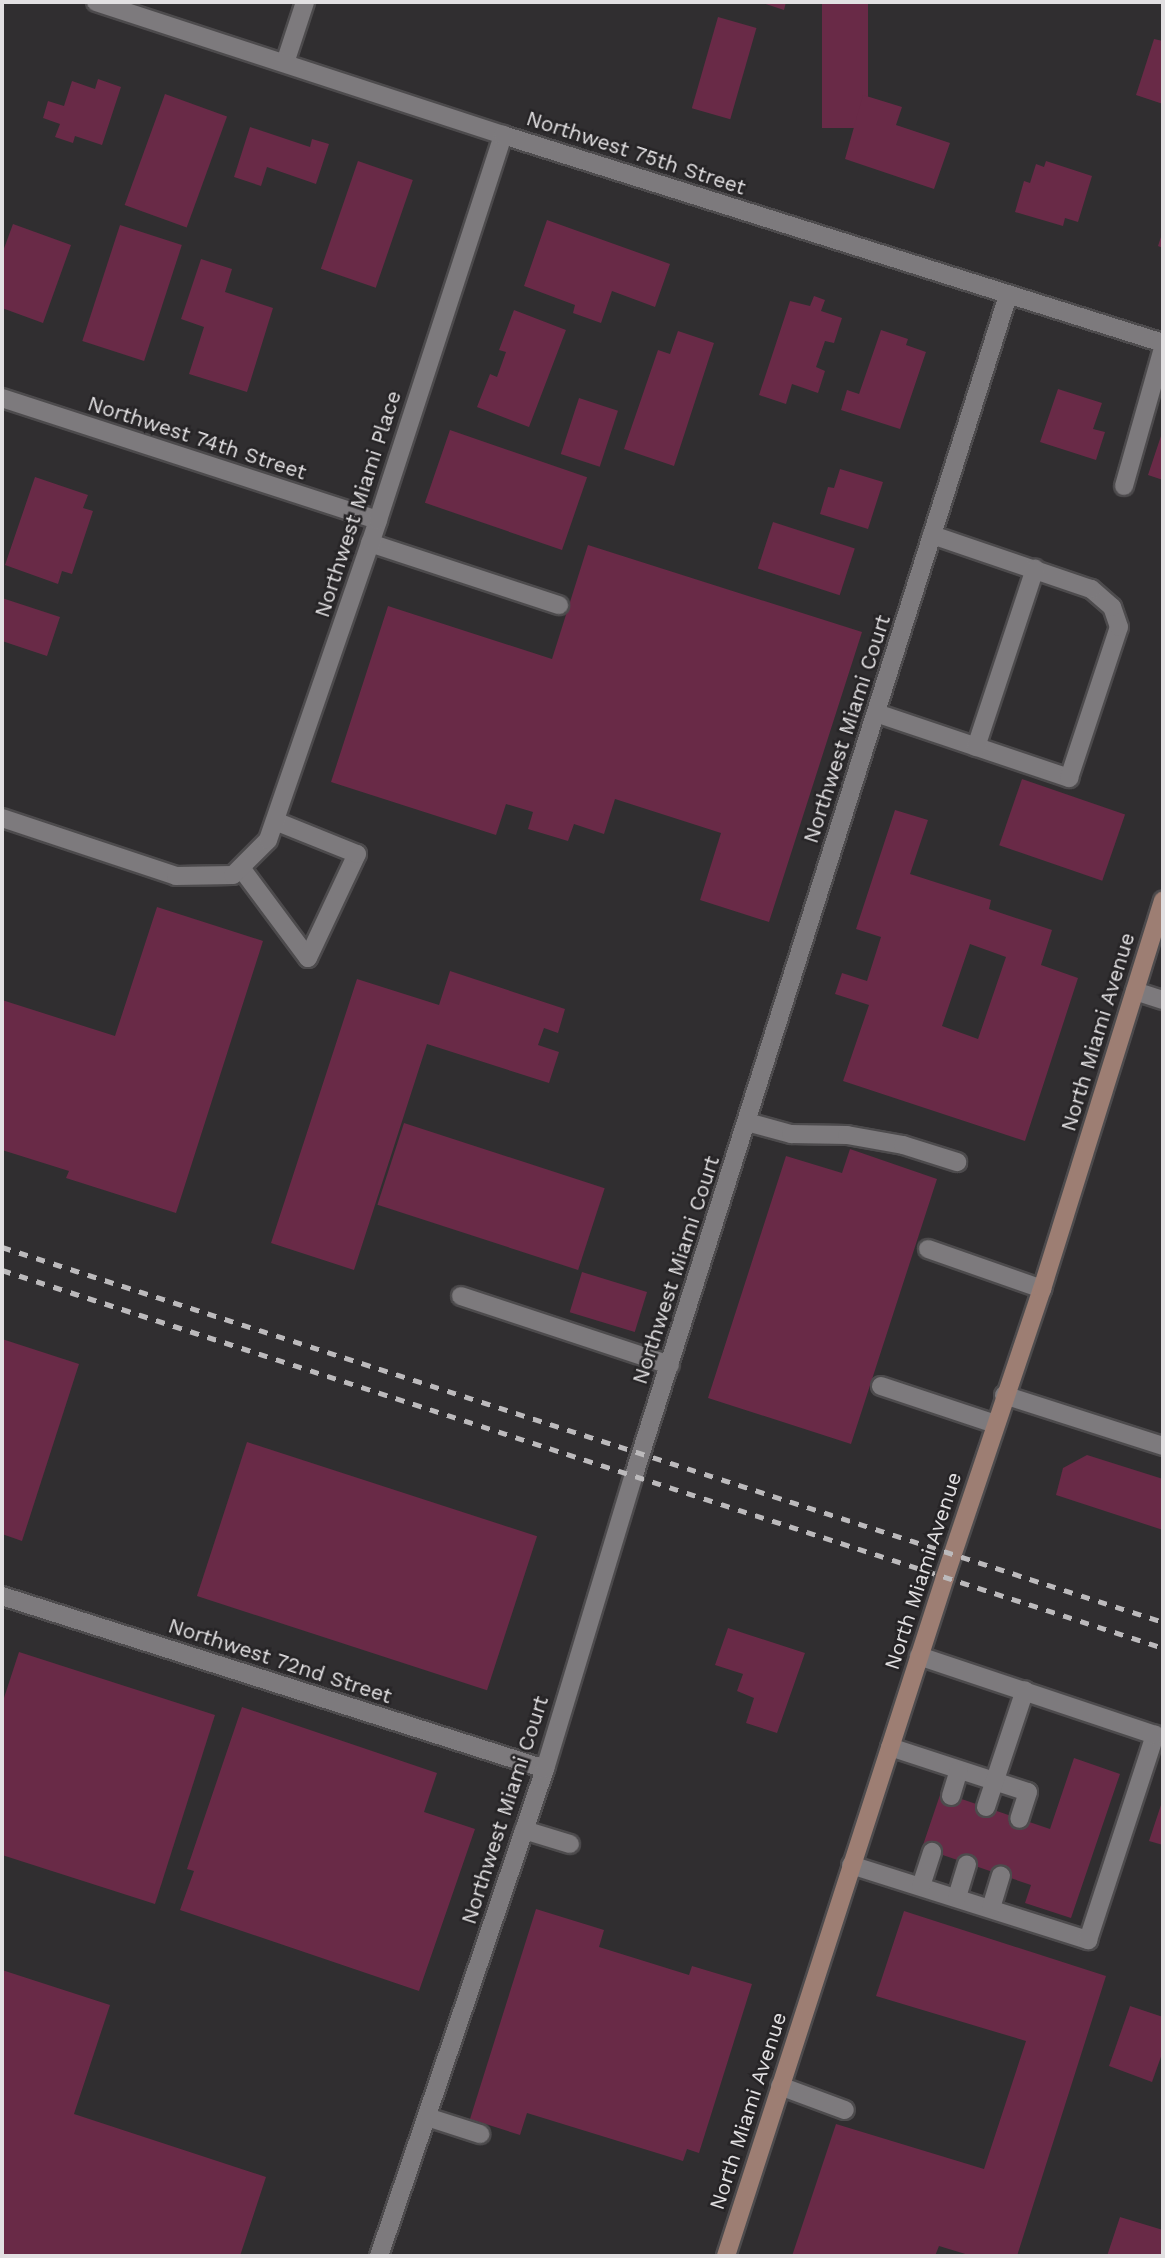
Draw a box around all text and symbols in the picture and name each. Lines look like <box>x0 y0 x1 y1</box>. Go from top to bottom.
street label: Northwest 75th Street <box>523 105 749 201</box>
street label: Northwest Miami Place <box>309 387 407 621</box>
street label: Northwest 74th Street <box>84 391 310 485</box>
street label: Northwest Miami Court <box>798 612 896 846</box>
street label: North Miami Avenue <box>1056 929 1140 1135</box>
street label: Northwest Miami Court <box>627 1153 725 1387</box>
street label: North Miami Avenue <box>879 1469 967 1673</box>
street label: Northwest 72nd Street <box>165 1613 395 1709</box>
street label: Northwest Miami Court <box>456 1693 554 1927</box>
street label: North Miami Avenue <box>704 2009 792 2213</box>

